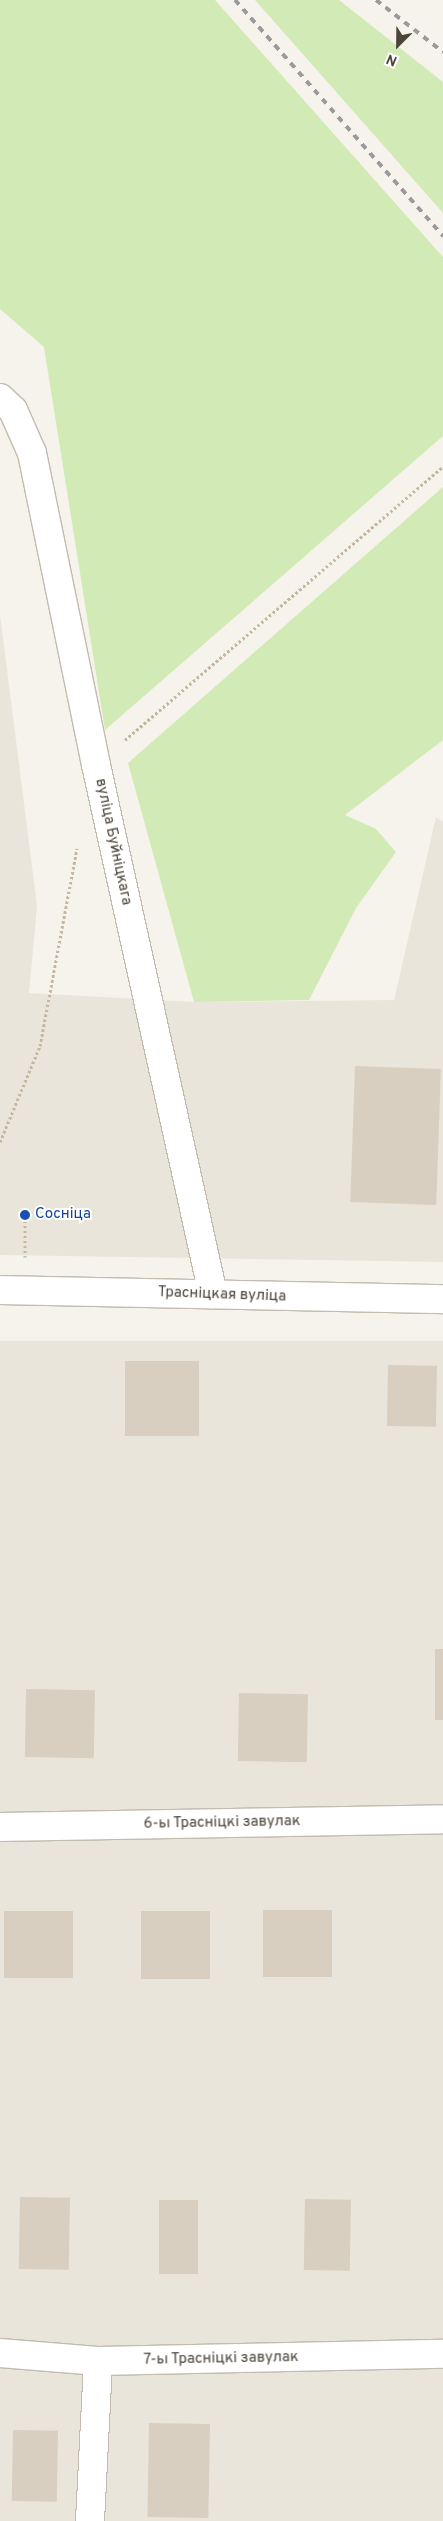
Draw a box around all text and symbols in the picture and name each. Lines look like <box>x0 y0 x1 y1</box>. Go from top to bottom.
north arrow <box>373 20 423 70</box>
text: N <box>384 49 400 69</box>
street label: вуліца Буйніцкага <box>91 777 135 907</box>
place label: Сосніца <box>35 1206 91 1224</box>
marker: Сосніца <box>19 1209 31 1221</box>
street label: Трасніцкая вуліца <box>157 1284 287 1306</box>
street label: 6-ы Трасніцкі завулак <box>143 1813 301 1833</box>
street label: 7-ы Трасніцкі завулак <box>143 2349 299 2369</box>

